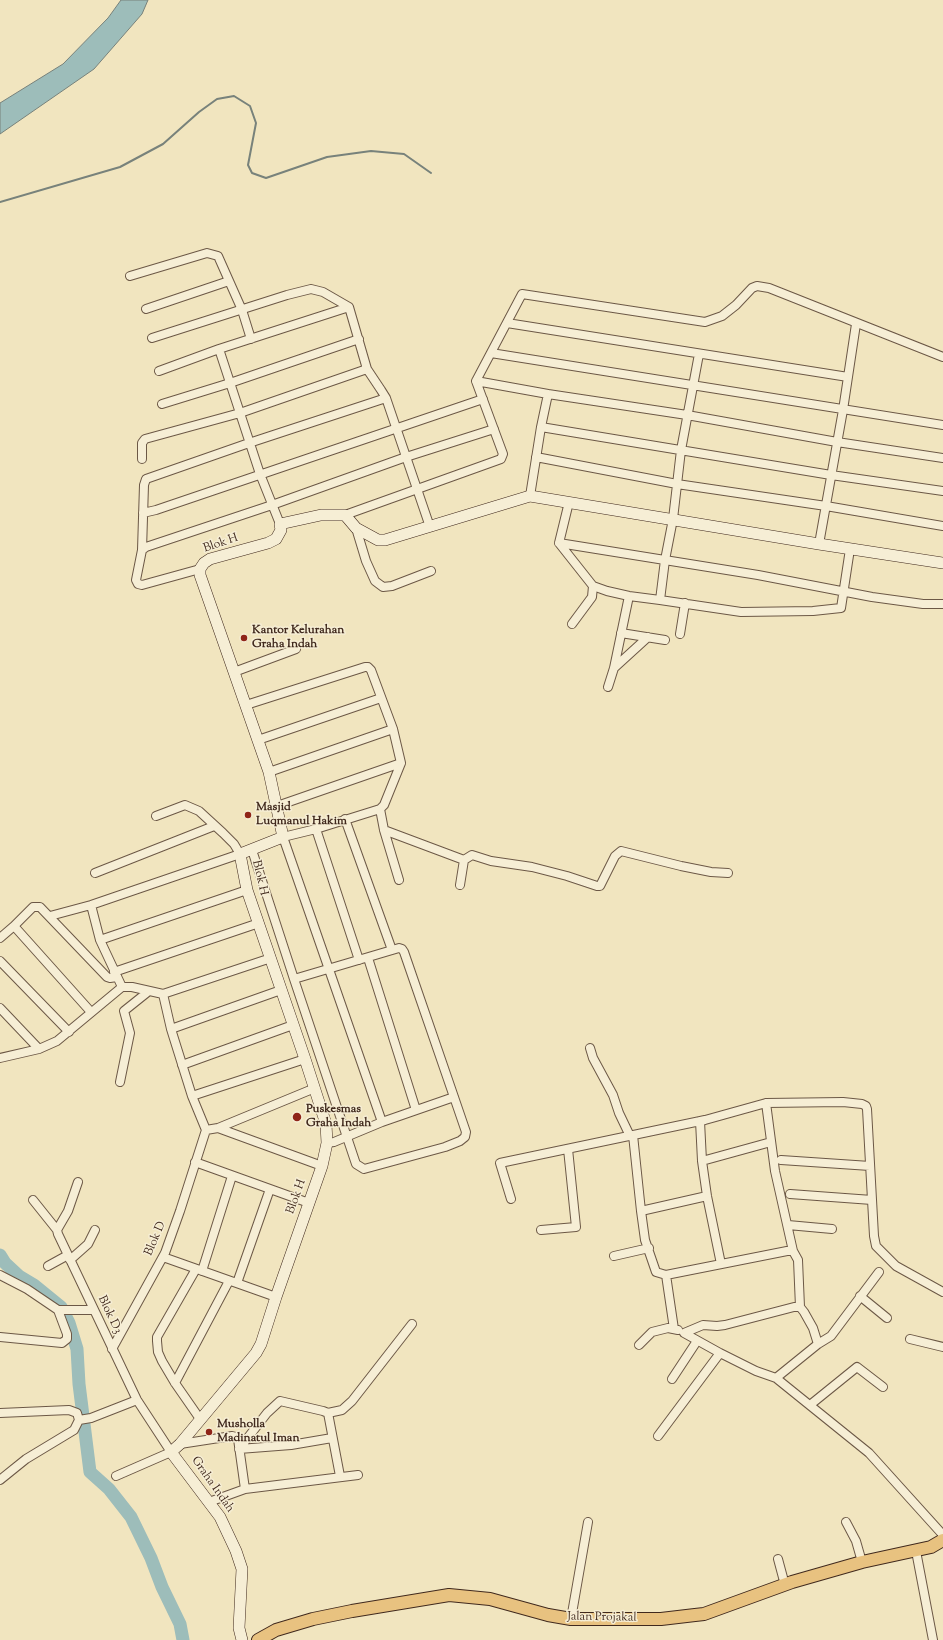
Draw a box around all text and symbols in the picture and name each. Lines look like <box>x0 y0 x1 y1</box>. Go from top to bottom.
street label: Blok H <box>202 531 240 557</box>
place label: Kantor Kelurahan Graha Indah <box>252 624 344 652</box>
marker: Kantor Kelurahan Graha Indah <box>239 633 249 643</box>
place label: Masjid Luqmanul Hakim <box>256 801 347 829</box>
marker: Masjid Luqmanul Hakim <box>243 810 253 820</box>
street label: Blok H <box>248 859 270 897</box>
place label: Puskesmas Graha Indah <box>306 1103 371 1131</box>
marker: Puskesmas Graha Indah <box>291 1111 303 1123</box>
street label: Blok H <box>284 1178 310 1216</box>
street label: Blok D <box>142 1220 170 1258</box>
street label: Blok D3 <box>94 1294 124 1336</box>
place label: Musholla Madinatul Iman <box>217 1418 299 1446</box>
marker: Musholla Madinatul Iman <box>204 1427 214 1437</box>
street label: Graha Indah <box>187 1454 237 1516</box>
street label: Jalan Projakal <box>567 1610 637 1626</box>

